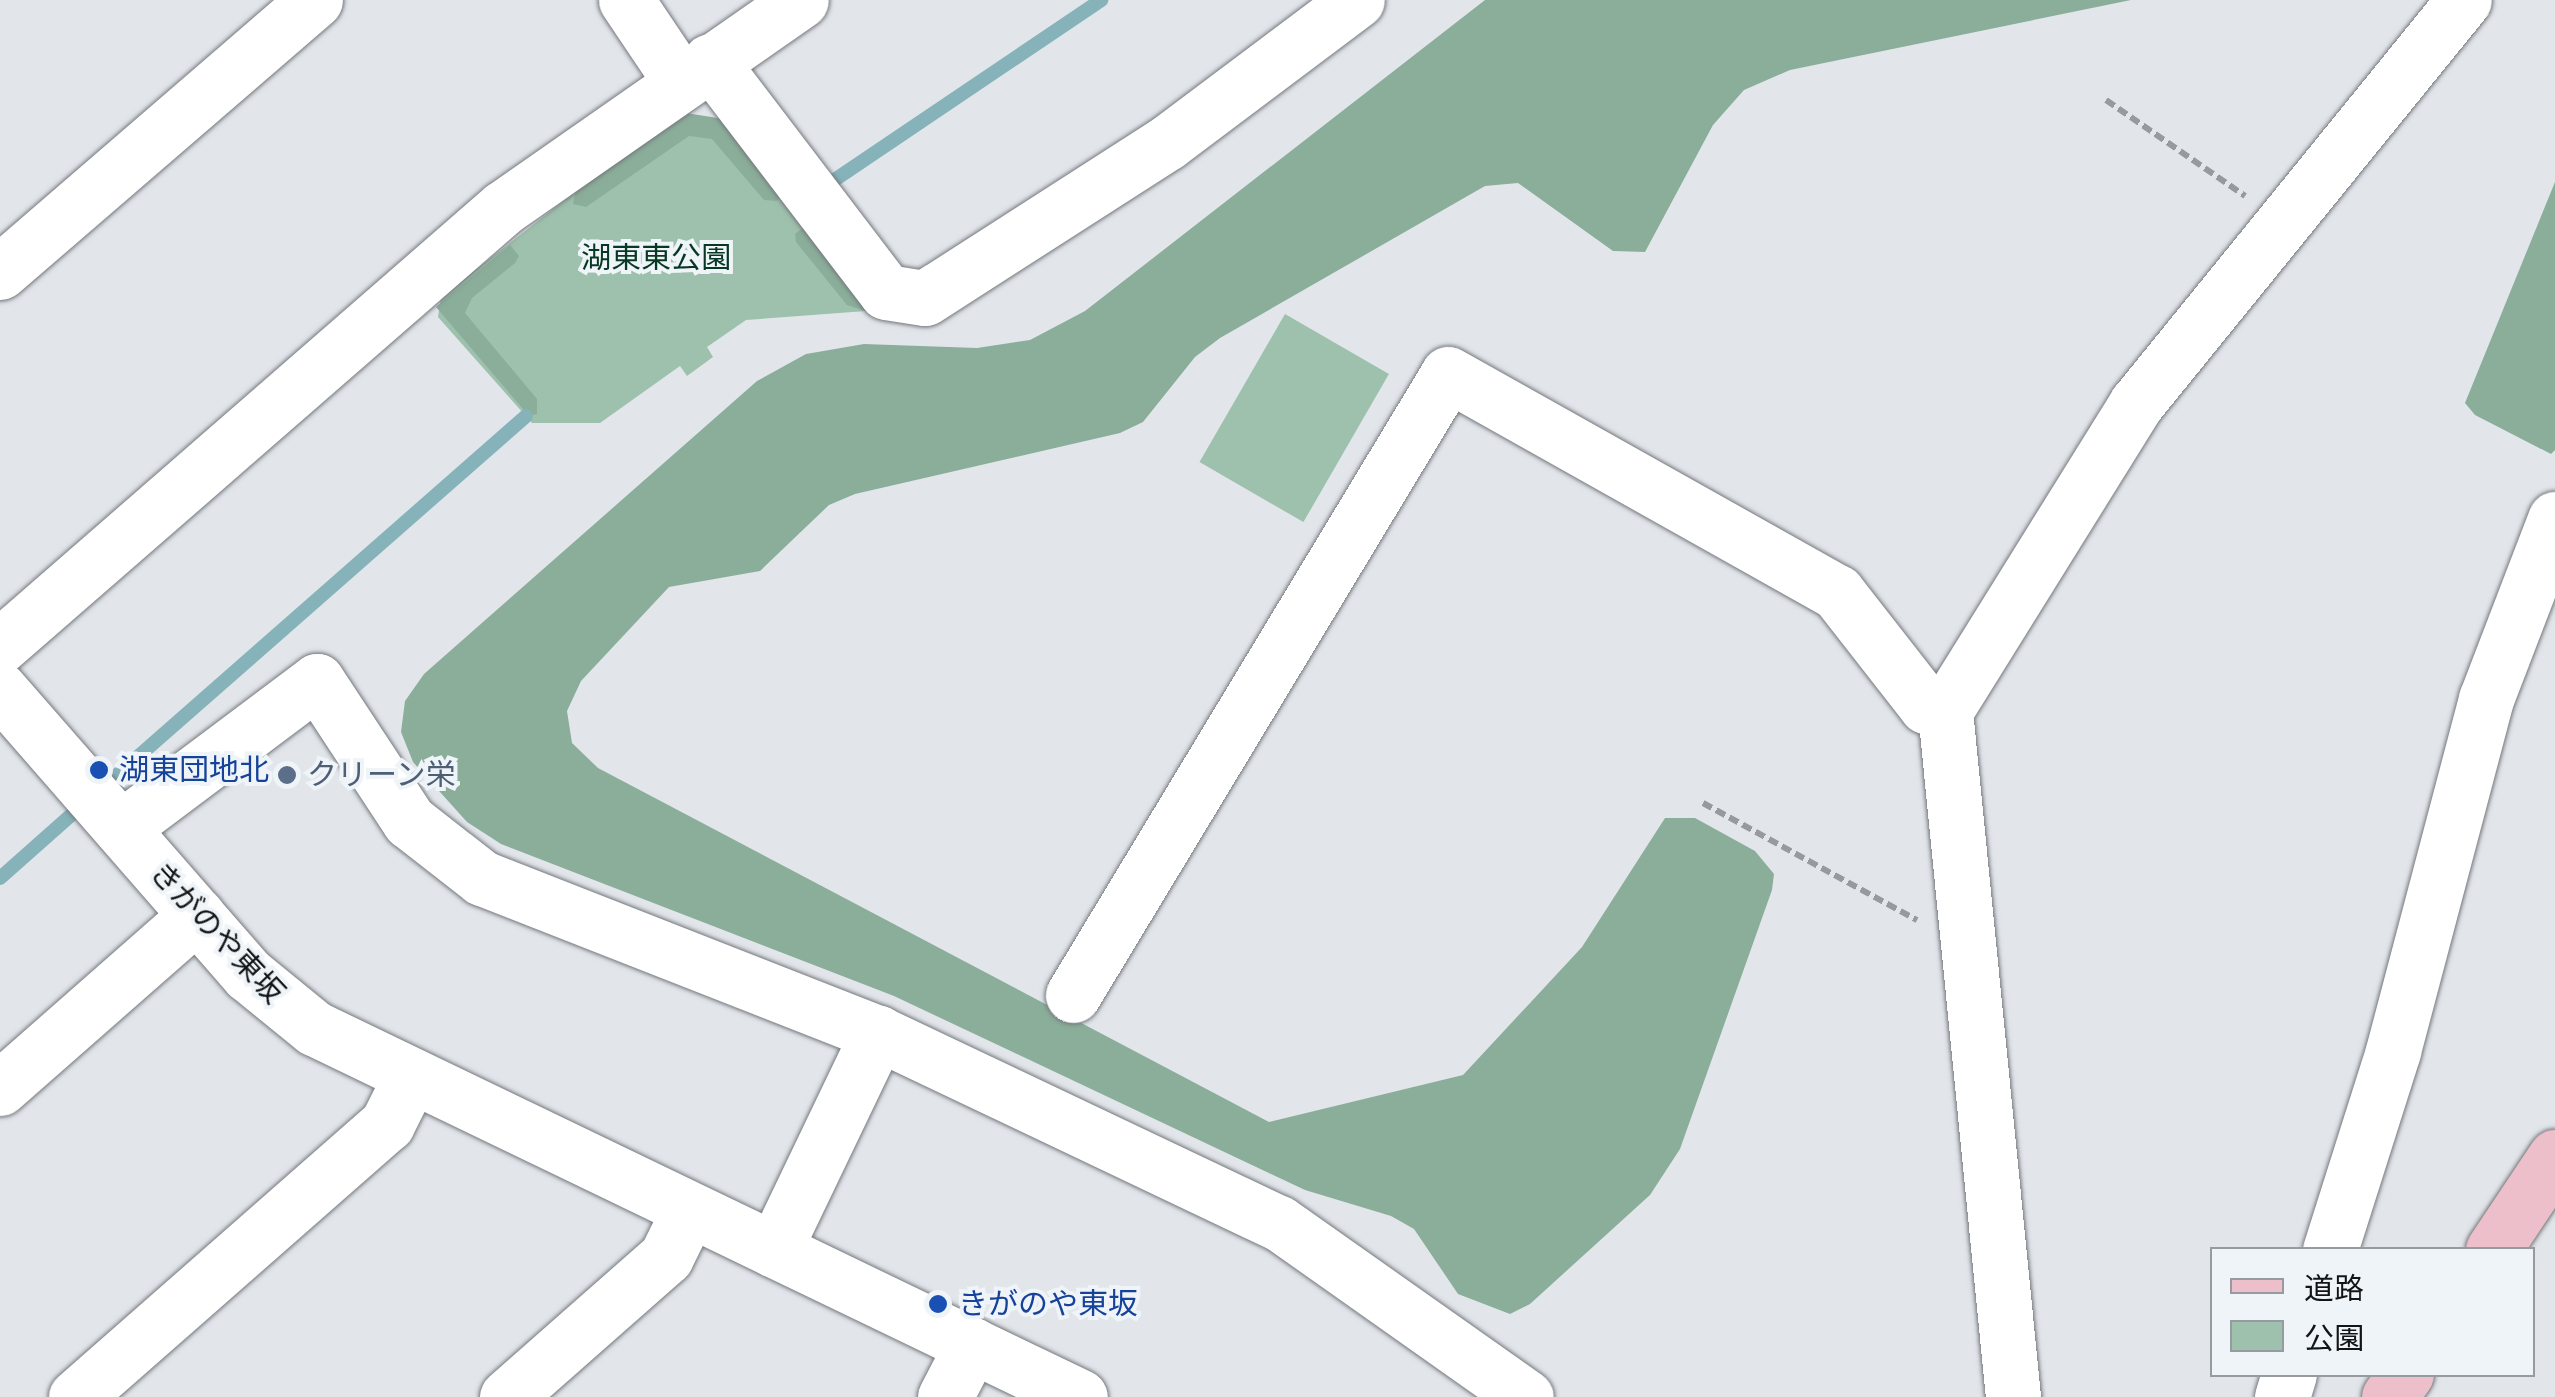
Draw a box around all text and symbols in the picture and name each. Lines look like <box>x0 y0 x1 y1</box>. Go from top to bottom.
park label: 湖東東公園 <box>581 240 731 276</box>
place label: 湖東団地北 <box>119 752 269 788</box>
place label: クリーン栄 <box>307 757 457 793</box>
marker: 湖東団地北 <box>88 759 110 781</box>
marker: クリーン栄 <box>276 764 298 786</box>
street label: きがのや東坂 <box>142 855 292 1011</box>
legend <box>2210 1247 2535 1377</box>
text: 道路 <box>2304 1269 2364 1308</box>
place label: きがのや東坂 <box>958 1286 1138 1322</box>
marker: きがのや東坂 <box>927 1293 949 1315</box>
text: 公園 <box>2304 1319 2364 1358</box>

